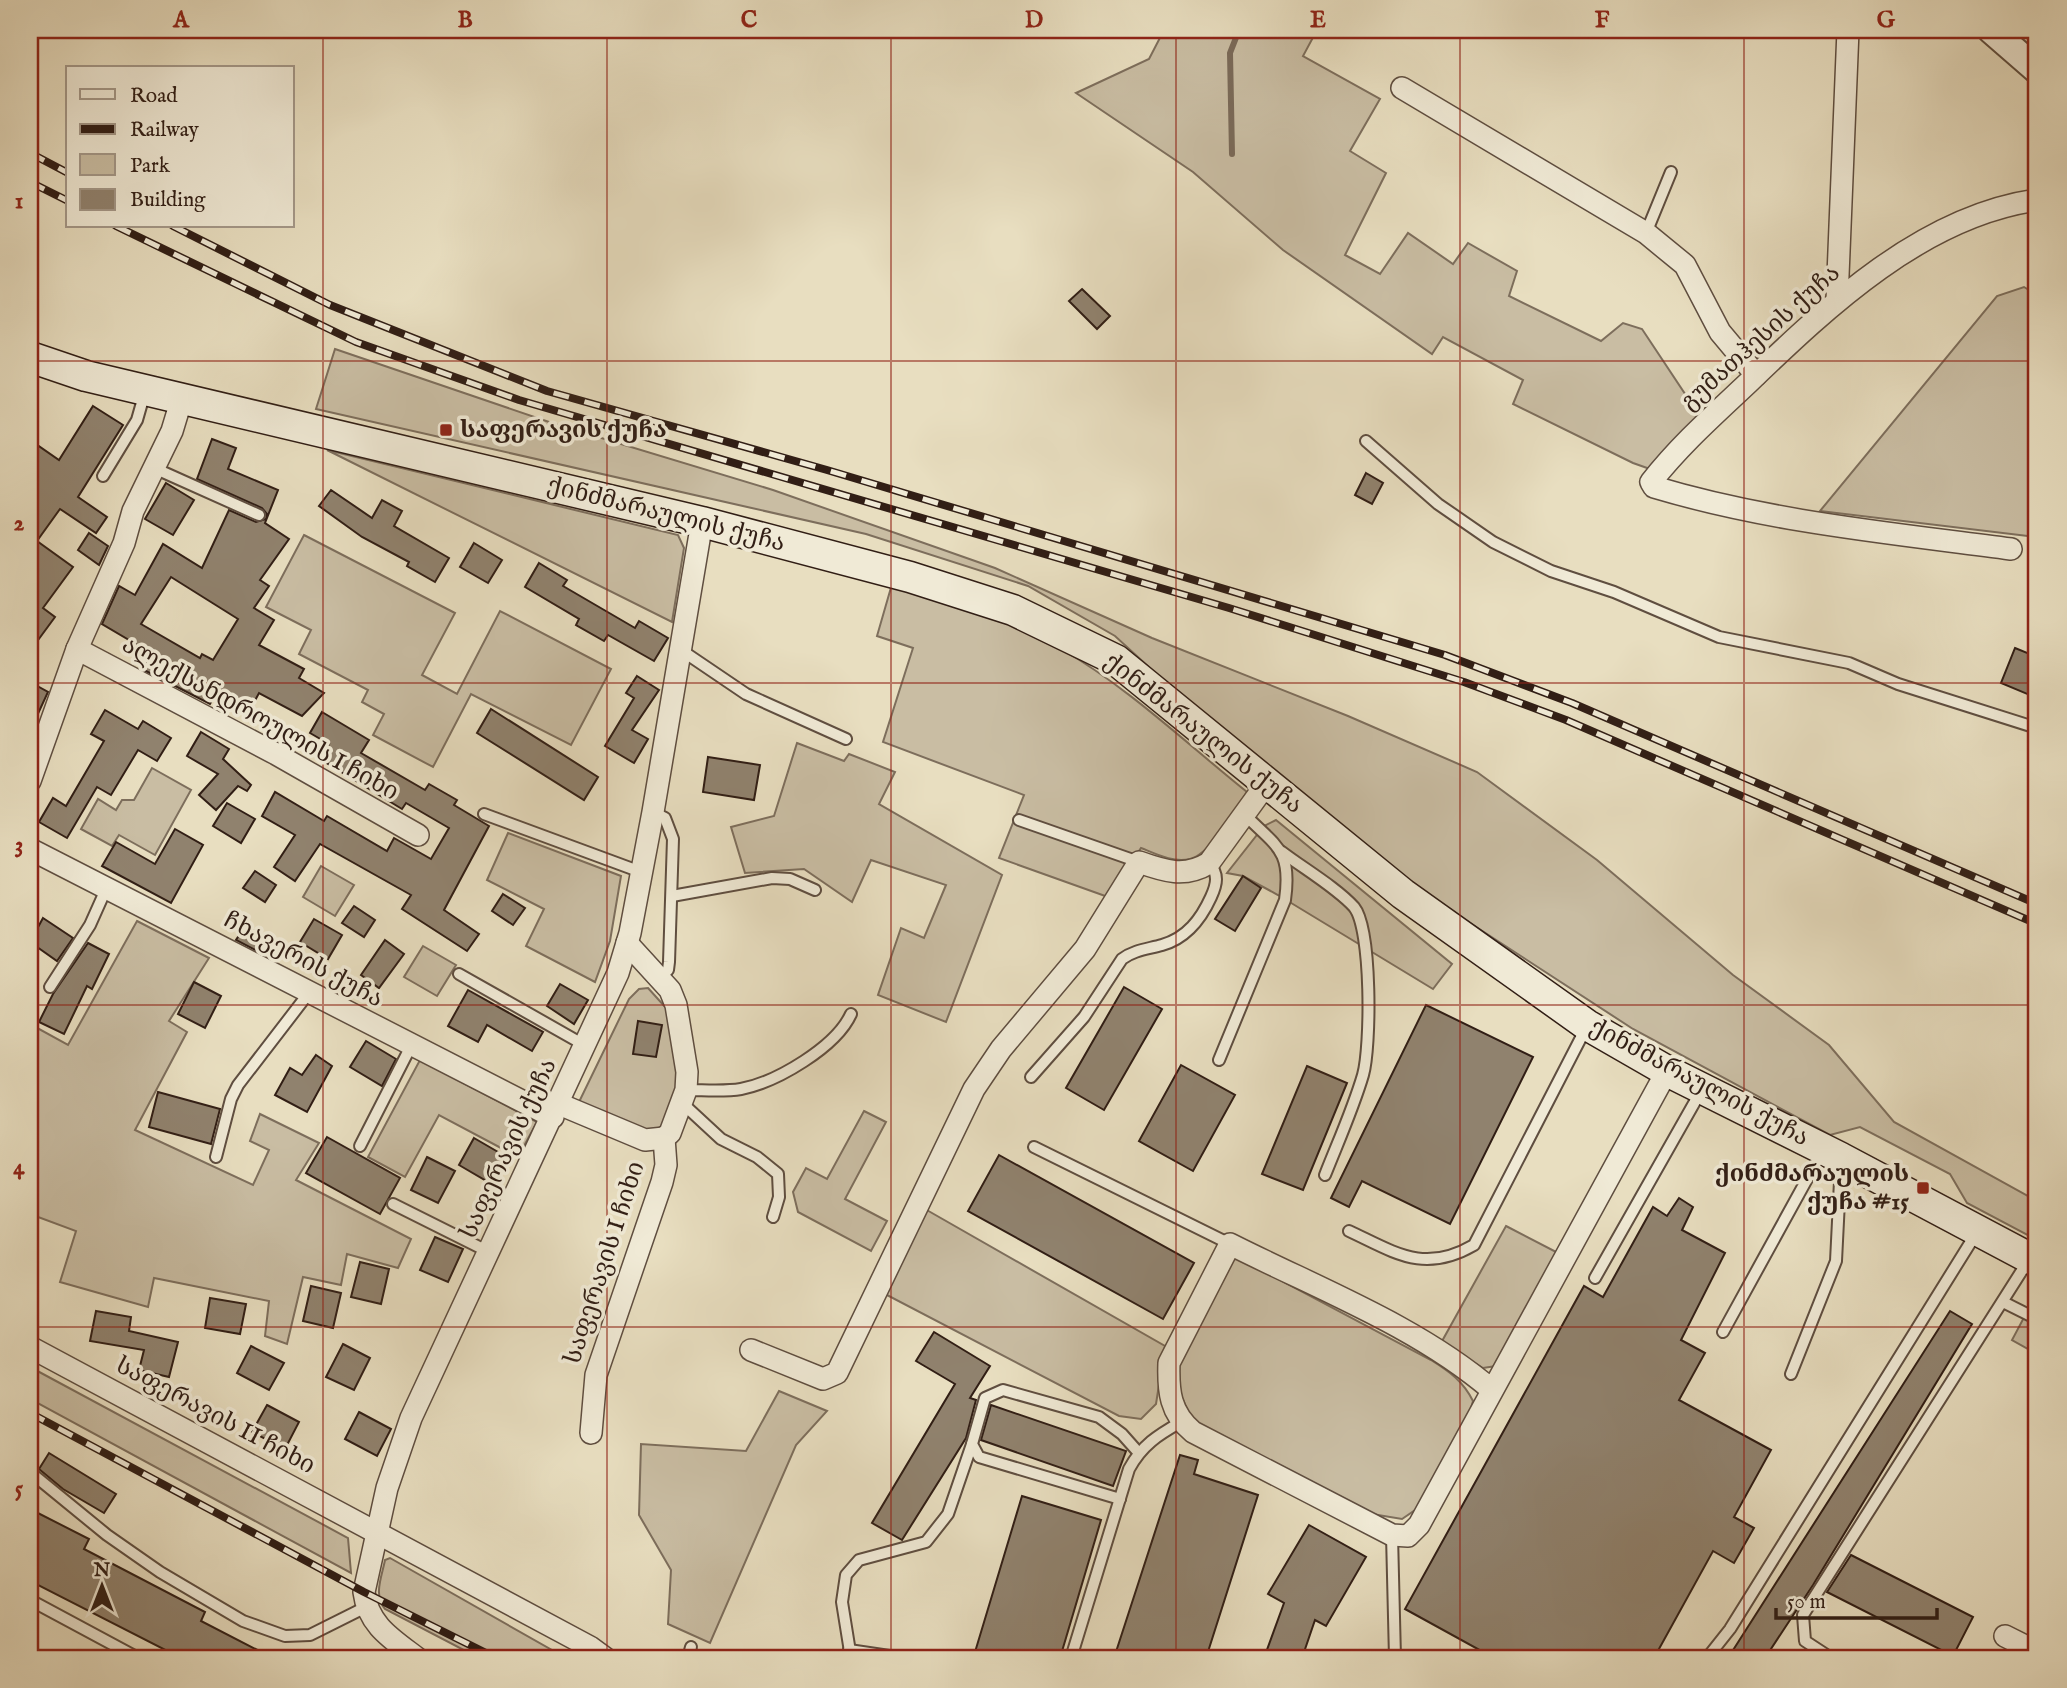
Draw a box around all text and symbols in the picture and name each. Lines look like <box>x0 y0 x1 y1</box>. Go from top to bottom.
text: A <box>172 6 190 35</box>
text: B <box>457 6 473 35</box>
text: C <box>741 6 758 35</box>
text: D <box>1025 6 1043 35</box>
text: E <box>1310 6 1326 35</box>
text: F <box>1595 6 1610 35</box>
text: G <box>1877 6 1896 35</box>
legend <box>66 66 294 228</box>
text: Road <box>130 83 178 110</box>
text: Railway <box>130 117 200 144</box>
text: Park <box>130 153 171 180</box>
text: 1 <box>15 187 23 216</box>
text: Building <box>130 187 206 214</box>
street label: გუმათჰესის ქუჩა <box>1675 258 1847 418</box>
place label: საფერავის ქუჩა <box>460 415 667 446</box>
marker: საფერავის ქუჩა <box>438 422 454 438</box>
street label: ქინძმარაულის ქუჩა <box>544 470 788 560</box>
text: 2 <box>14 509 25 538</box>
street label: ალექსანდროულის I ჩიხი <box>116 630 404 808</box>
street label: ქინძმარაულის ქუჩა <box>1097 647 1309 821</box>
text: 3 <box>15 831 23 860</box>
street label: ჩხავერის ქუჩა <box>218 905 388 1015</box>
street label: ქინძმარაულის ქუჩა <box>1584 1012 1814 1154</box>
street label: საფერავის ქუჩა <box>454 1054 564 1244</box>
text: 4 <box>13 1153 25 1182</box>
street label: საფერავის I ჩიხი <box>558 1158 652 1368</box>
place label: ქინძმარაულის ქუჩა #15 <box>1715 1159 1909 1218</box>
marker: ქინძმარაულის ქუჩა #15 <box>1915 1180 1931 1196</box>
street label: საფერავის II ჩიხი <box>110 1350 320 1482</box>
text: 5 <box>15 1475 24 1504</box>
north arrow <box>66 1552 136 1622</box>
text: N <box>93 1559 111 1583</box>
scale bar <box>1776 1576 1938 1620</box>
text: 50 m <box>1787 1589 1826 1616</box>

